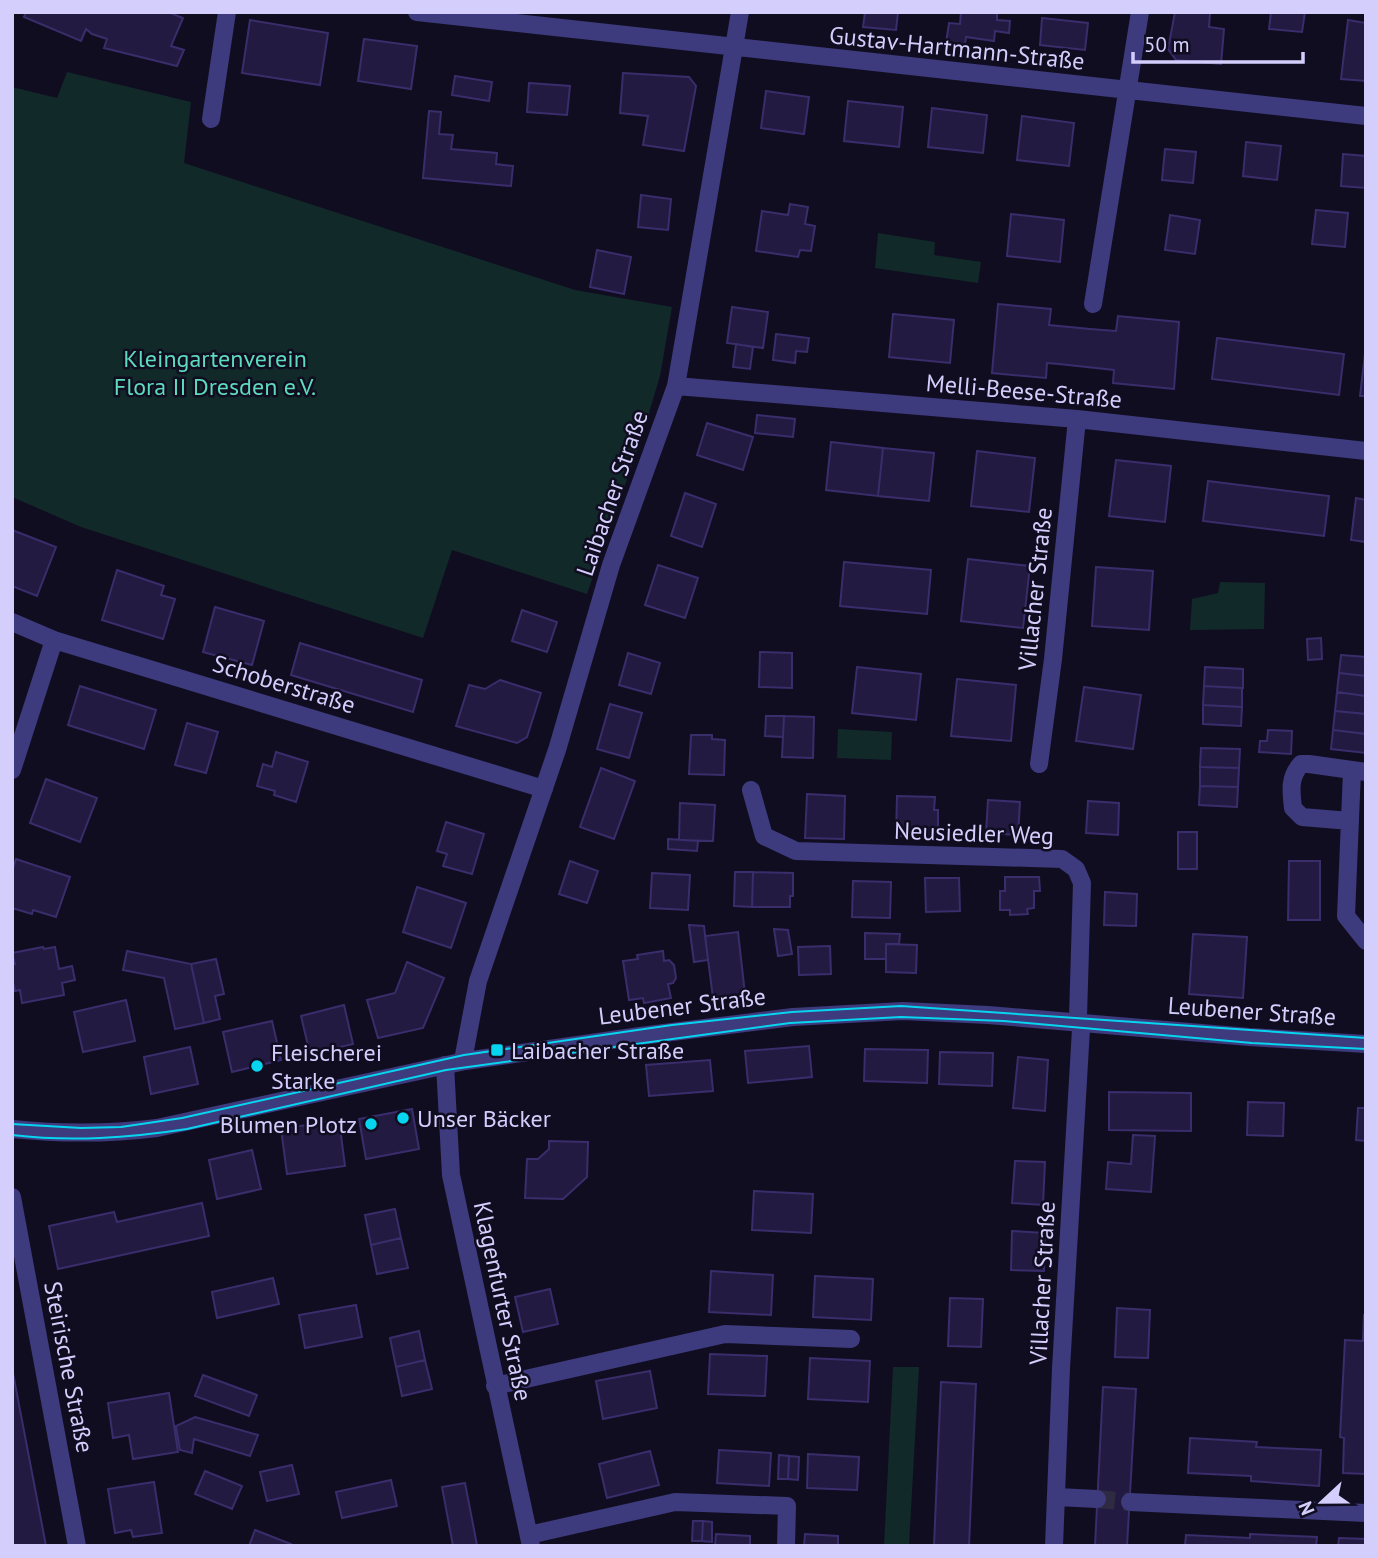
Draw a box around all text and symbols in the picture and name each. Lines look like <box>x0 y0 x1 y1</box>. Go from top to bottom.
street label: Gustav-Hartmann-Straße <box>828 19 1086 77</box>
scale bar <box>1133 21 1303 65</box>
text: 50 m <box>1144 31 1190 58</box>
park label: Kleingartenverein Flora II Dresden e.V. <box>114 343 316 402</box>
street label: Melli-Beese-Straße <box>925 367 1123 415</box>
street label: Laibacher Straße <box>569 406 655 580</box>
street label: Villacher Straße <box>1011 506 1059 673</box>
street label: Schoberstraße <box>209 648 359 720</box>
street label: Neusiedler Weg <box>894 815 1054 851</box>
street label: Leubener Straße <box>596 980 768 1032</box>
street label: Leubener Straße <box>1167 990 1337 1032</box>
place label: Laibacher Straße <box>511 1035 684 1066</box>
place label: Fleischerei Starke <box>271 1037 382 1096</box>
marker: Laibacher Straße <box>489 1042 505 1058</box>
marker: Fleischerei Starke <box>249 1058 265 1074</box>
place label: Unser Bäcker <box>417 1103 551 1134</box>
place label: Blumen Plotz <box>220 1109 357 1140</box>
marker: Unser Bäcker <box>395 1110 411 1126</box>
marker: Blumen Plotz <box>363 1116 379 1132</box>
street label: Klagenfurter Straße <box>467 1198 539 1404</box>
street label: Villacher Straße <box>1022 1200 1062 1367</box>
street label: Steirische Straße <box>37 1279 101 1455</box>
north arrow <box>1287 1467 1357 1537</box>
text: N <box>1293 1498 1320 1519</box>

